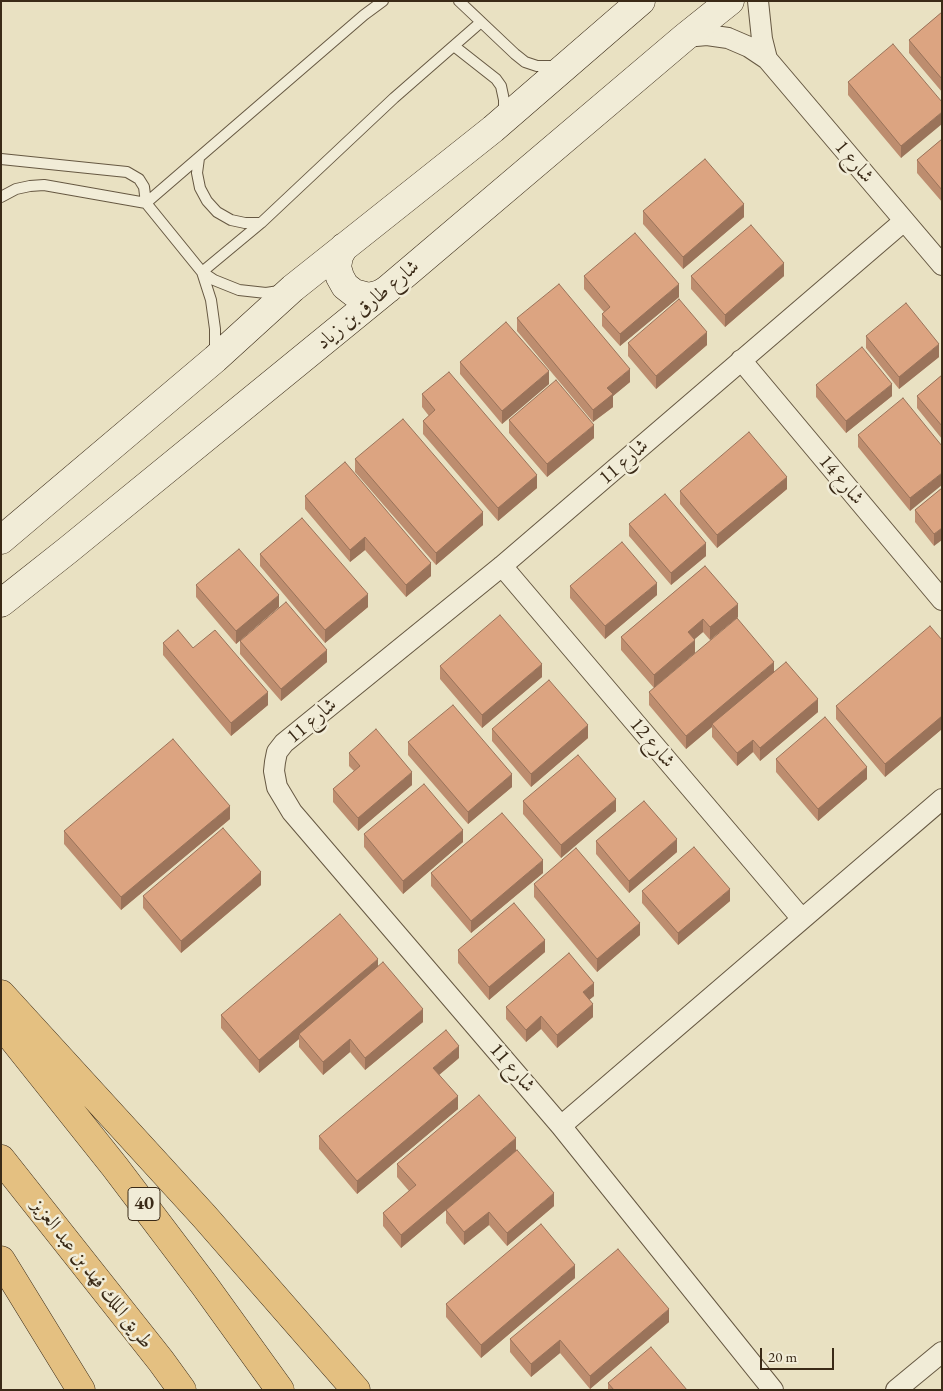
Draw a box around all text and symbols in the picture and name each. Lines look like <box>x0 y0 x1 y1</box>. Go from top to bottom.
street label: شارع 1 <box>829 136 879 188</box>
street label: شارع طارق بن زياد <box>312 255 424 355</box>
street label: شارع 11 <box>594 434 654 490</box>
street label: شارع 14 <box>813 450 869 510</box>
street label: شارع 11 <box>282 693 342 749</box>
street label: شارع 12 <box>624 713 680 773</box>
street label: شارع 11 <box>484 1038 540 1098</box>
road number: 40 <box>128 1188 160 1220</box>
street label: طريق الملك فهد بن عبد العزيز <box>26 1194 158 1354</box>
scale bar <box>763 1338 837 1370</box>
text: 20 m <box>768 1347 797 1366</box>

